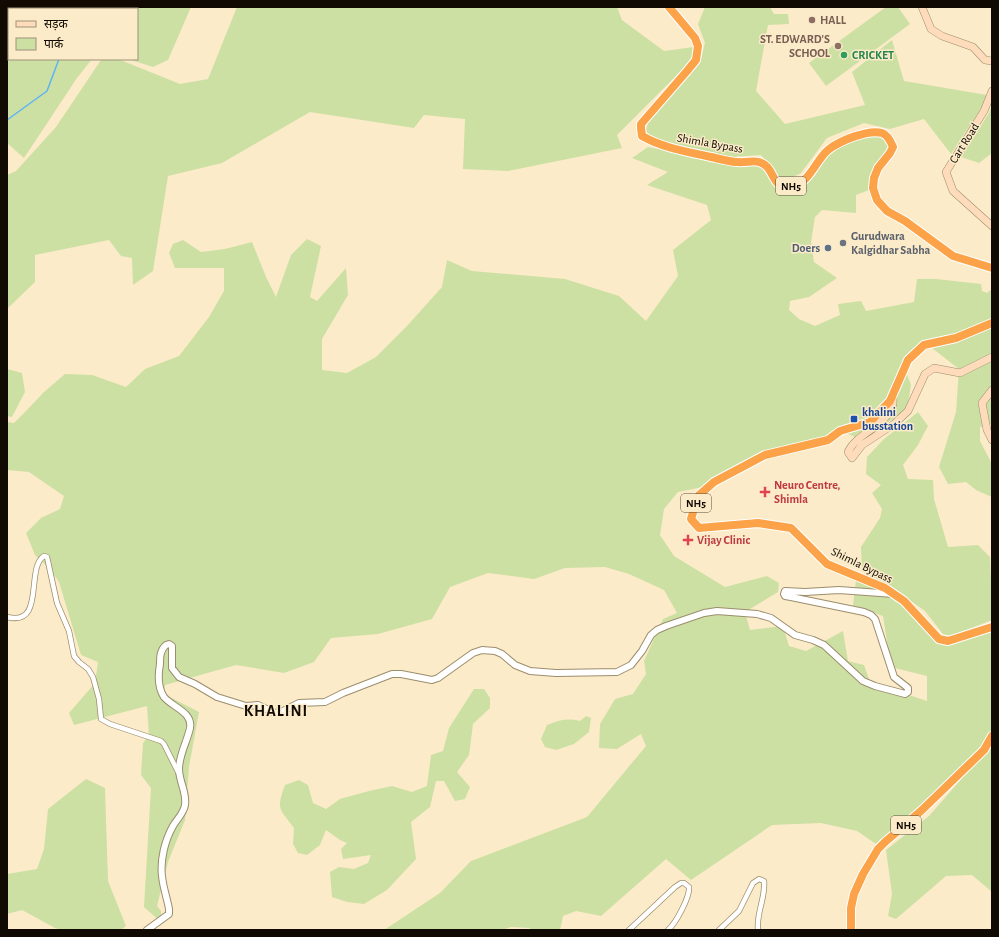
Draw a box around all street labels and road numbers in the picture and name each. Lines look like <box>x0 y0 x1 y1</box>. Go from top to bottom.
street label: Cart Road <box>947 121 981 165</box>
street label: Shimla Bypass <box>676 131 744 156</box>
road number: NH5 <box>776 177 806 195</box>
road number: NH5 <box>681 494 711 512</box>
street label: Shimla Bypass <box>829 545 895 586</box>
road number: NH5 <box>891 816 921 834</box>

